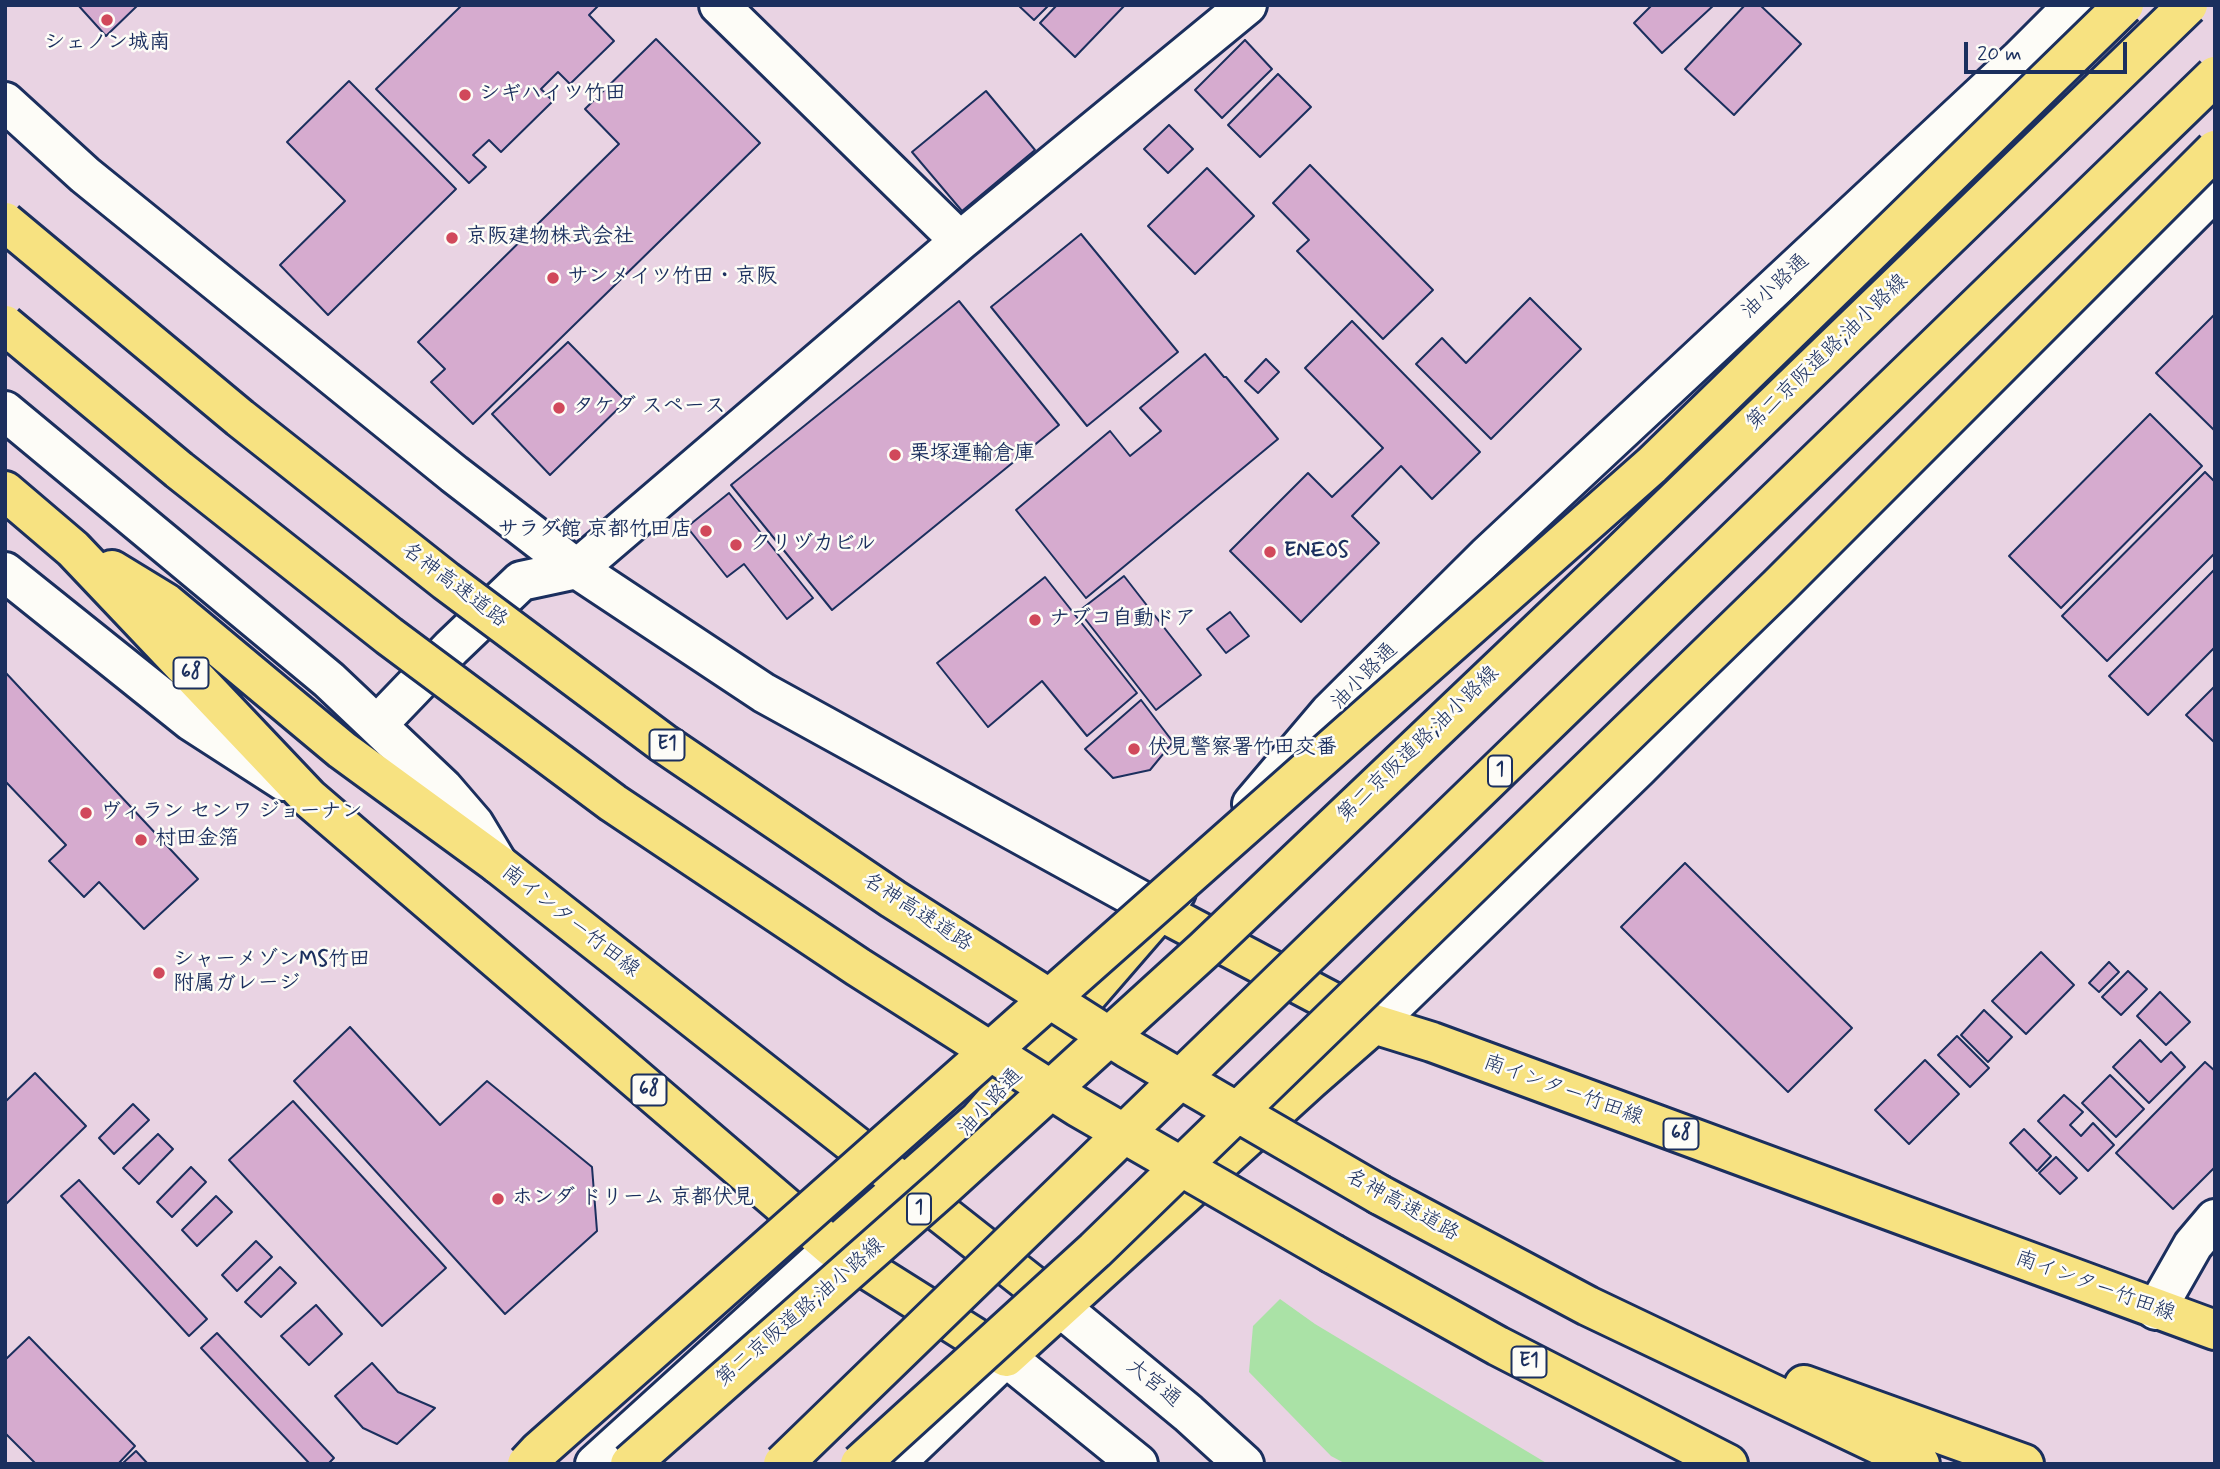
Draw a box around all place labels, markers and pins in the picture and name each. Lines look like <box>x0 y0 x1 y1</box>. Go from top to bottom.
marker: シェノン城南 <box>99 12 115 28</box>
place label: シェノン城南 <box>44 31 170 57</box>
place label: シギハイツ竹田 <box>479 82 626 108</box>
marker: シギハイツ竹田 <box>457 87 473 103</box>
place label: 京阪建物株式会社 <box>466 225 634 251</box>
marker: 京阪建物株式会社 <box>444 230 460 246</box>
place label: サンメイツ竹田・京阪 <box>567 265 777 291</box>
marker: サンメイツ竹田・京阪 <box>545 270 561 286</box>
place label: タケダ スペース <box>573 395 726 421</box>
marker: タケダ スペース <box>551 400 567 416</box>
place label: 栗塚運輸倉庫 <box>909 442 1035 468</box>
marker: 栗塚運輸倉庫 <box>887 447 903 463</box>
place label: サラダ館 京都竹田店 <box>497 518 692 544</box>
marker: サラダ館 京都竹田店 <box>698 523 714 539</box>
place label: クリヅカビル <box>750 532 876 558</box>
marker: クリヅカビル <box>728 537 744 553</box>
place label: ENEOS <box>1284 539 1349 565</box>
marker: ENEOS <box>1262 544 1278 560</box>
place label: ナブコ自動ドア <box>1049 607 1196 633</box>
marker: ナブコ自動ドア <box>1027 612 1043 628</box>
place label: 伏見警察署竹田交番 <box>1148 736 1337 762</box>
marker: 伏見警察署竹田交番 <box>1126 741 1142 757</box>
place label: ヴィラン センワ ジョーナン <box>100 800 362 826</box>
marker: ヴィラン センワ ジョーナン <box>78 805 94 821</box>
place label: 村田金箔 <box>155 827 239 853</box>
marker: 村田金箔 <box>133 832 149 848</box>
place label: シャーメゾンMS竹田 附属ガレージ <box>173 948 370 998</box>
marker: シャーメゾンMS竹田 附属ガレージ <box>151 965 167 981</box>
place label: ホンダ ドリーム 京都伏見 <box>512 1186 754 1212</box>
marker: ホンダ ドリーム 京都伏見 <box>490 1191 506 1207</box>

